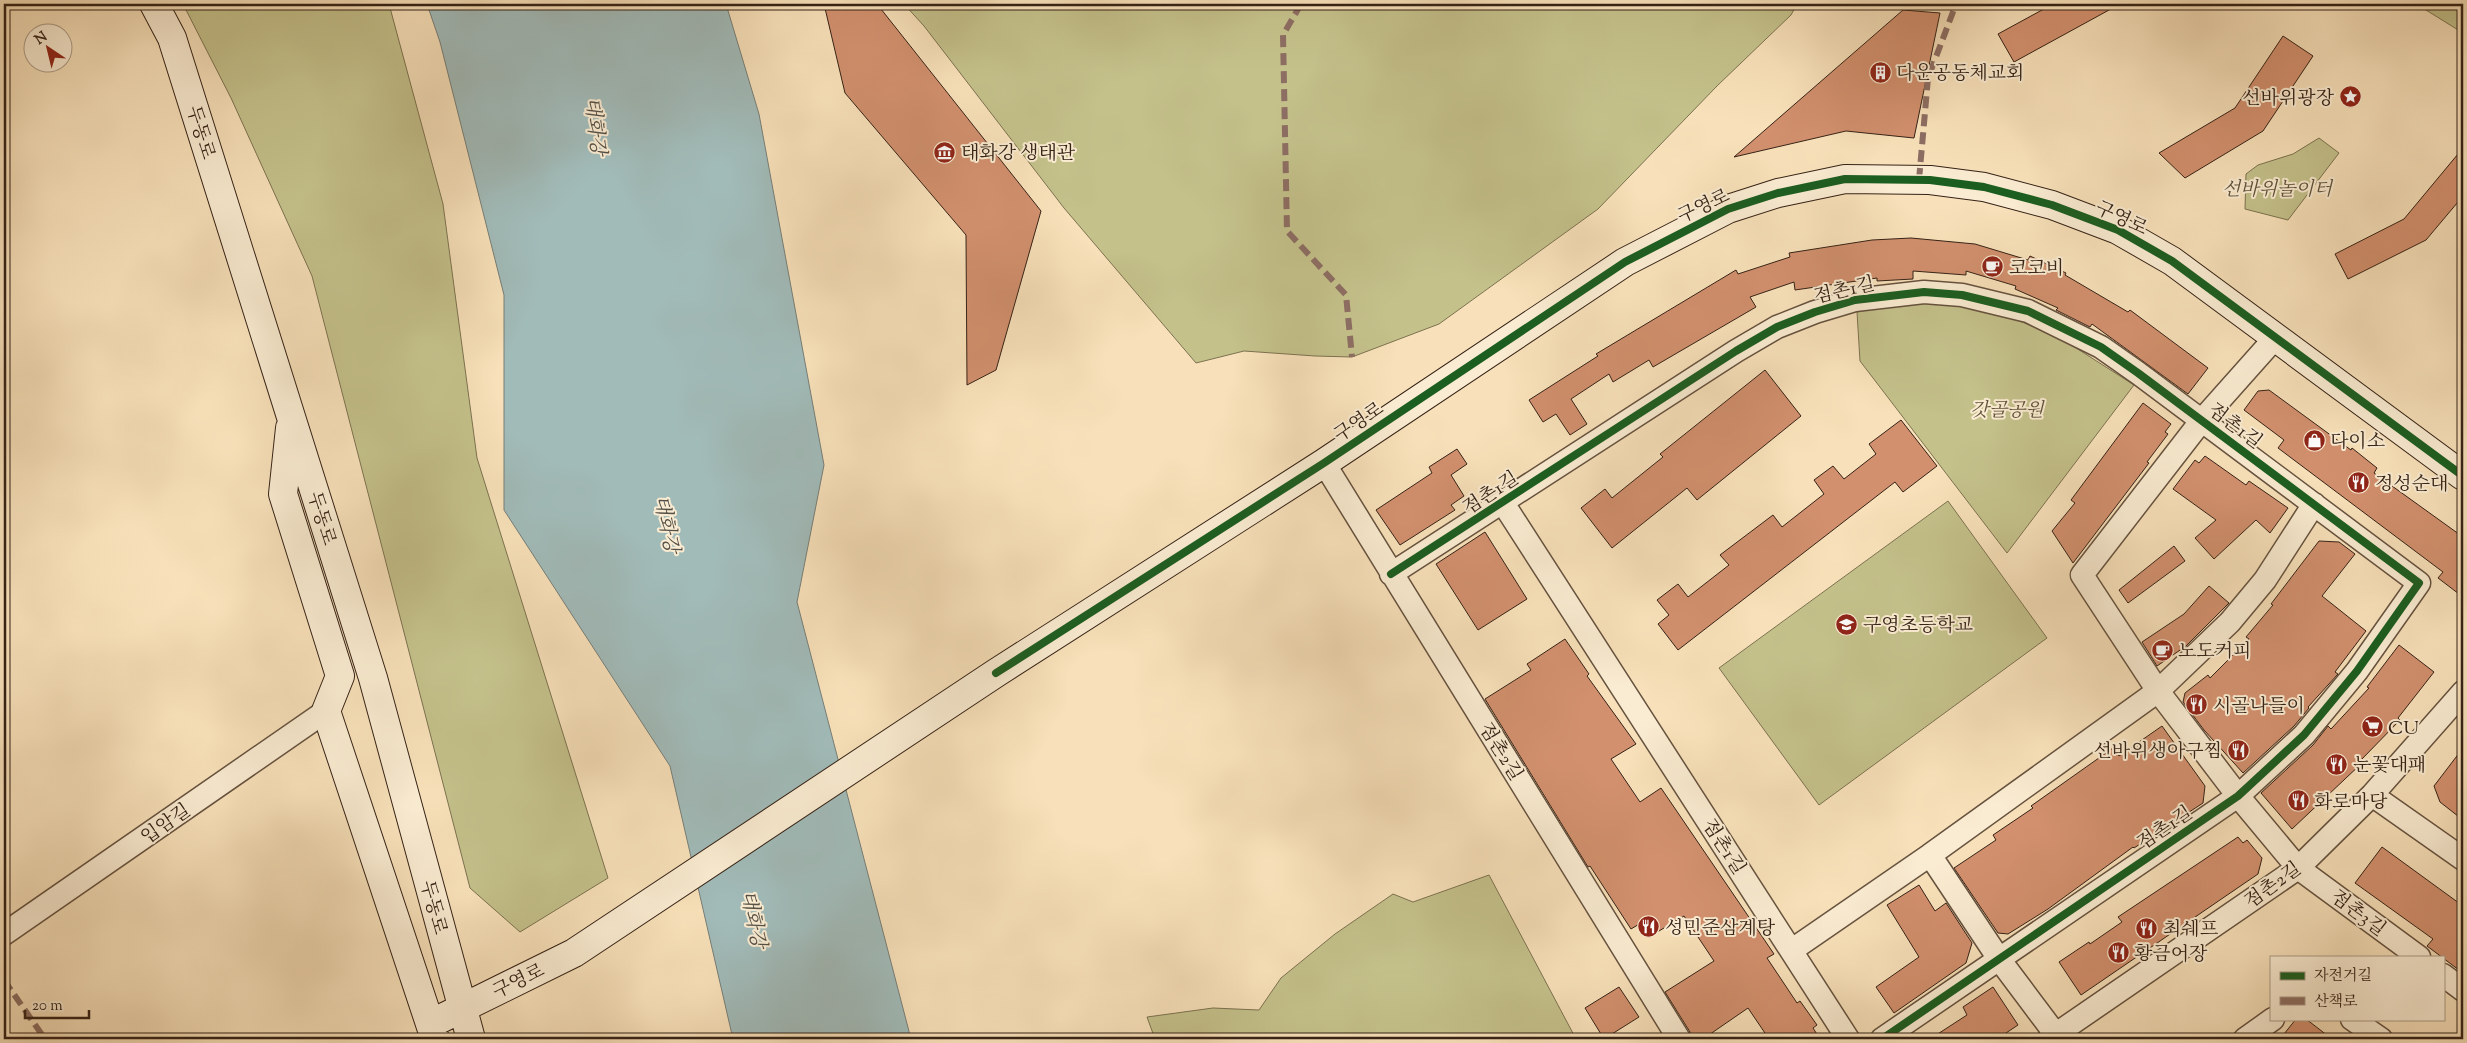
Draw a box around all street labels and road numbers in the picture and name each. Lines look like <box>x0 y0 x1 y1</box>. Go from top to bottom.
street label: 두동로 <box>179 102 221 163</box>
street label: 구영로 <box>1673 183 1735 231</box>
street label: 구영로 <box>2090 195 2152 243</box>
street label: 점촌1길 <box>1812 271 1878 312</box>
street label: 구영로 <box>1329 396 1390 450</box>
street label: 점촌1길 <box>2202 398 2267 456</box>
street label: 점촌1길 <box>1458 466 1525 522</box>
street label: 두동로 <box>300 488 342 549</box>
street label: 점촌2길 <box>1471 718 1528 787</box>
street label: 입암길 <box>136 798 197 852</box>
street label: 점촌1길 <box>2132 801 2198 857</box>
street label: 점촌1길 <box>1695 814 1751 881</box>
street label: 점촌2길 <box>2240 856 2307 916</box>
street label: 두동로 <box>412 878 453 938</box>
street label: 점촌3길 <box>2324 884 2391 944</box>
street label: 구영로 <box>488 958 550 1006</box>

